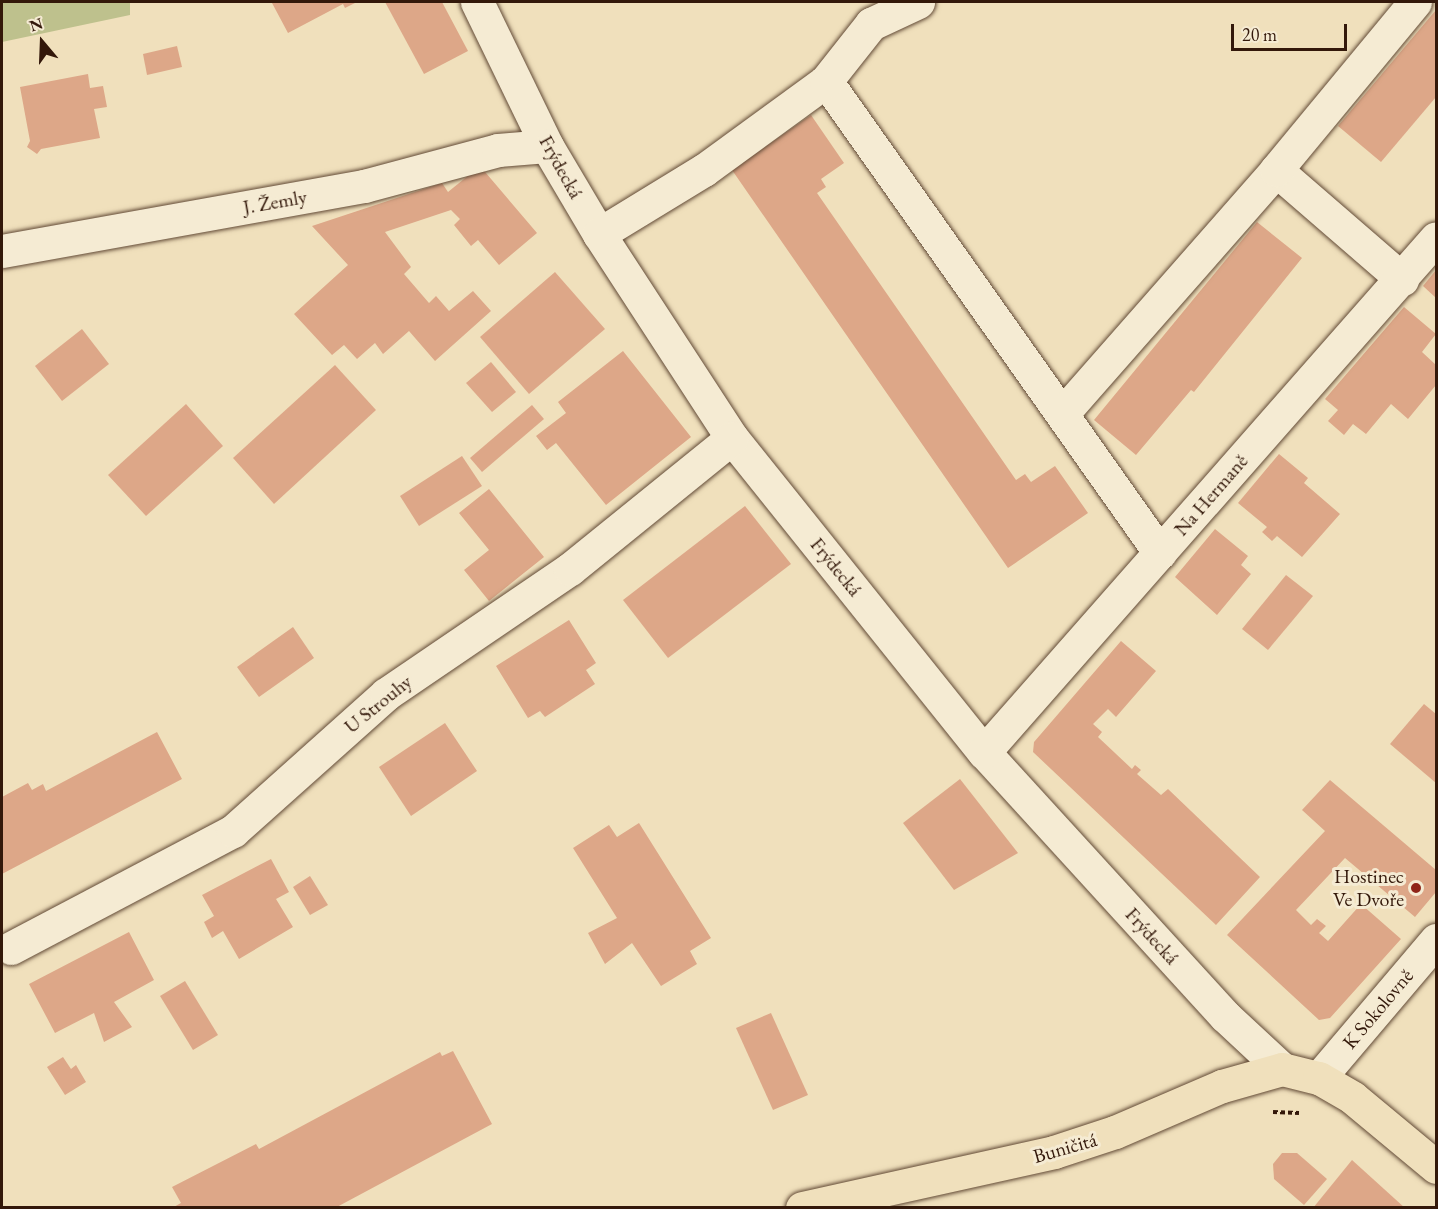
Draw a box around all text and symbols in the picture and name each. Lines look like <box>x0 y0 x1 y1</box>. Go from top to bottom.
north arrow <box>12 12 72 72</box>
text: N <box>26 12 46 37</box>
scale bar <box>1234 12 1350 50</box>
text: 20 m <box>1242 23 1277 46</box>
street label: Frýdecká <box>534 131 588 203</box>
street label: J. Žemly <box>241 185 309 219</box>
street label: Na Hermaně <box>1169 449 1253 541</box>
street label: Frýdecká <box>805 533 867 601</box>
street label: U Strouhy <box>339 670 417 738</box>
place label: Hostinec Ve Dvoře <box>1333 864 1404 911</box>
marker: Hostinec Ve Dvoře <box>1409 881 1423 895</box>
street label: Frýdecká <box>1120 903 1184 969</box>
street label: K Sokolovně <box>1338 964 1418 1054</box>
street label: Buničitá <box>1030 1128 1100 1168</box>

